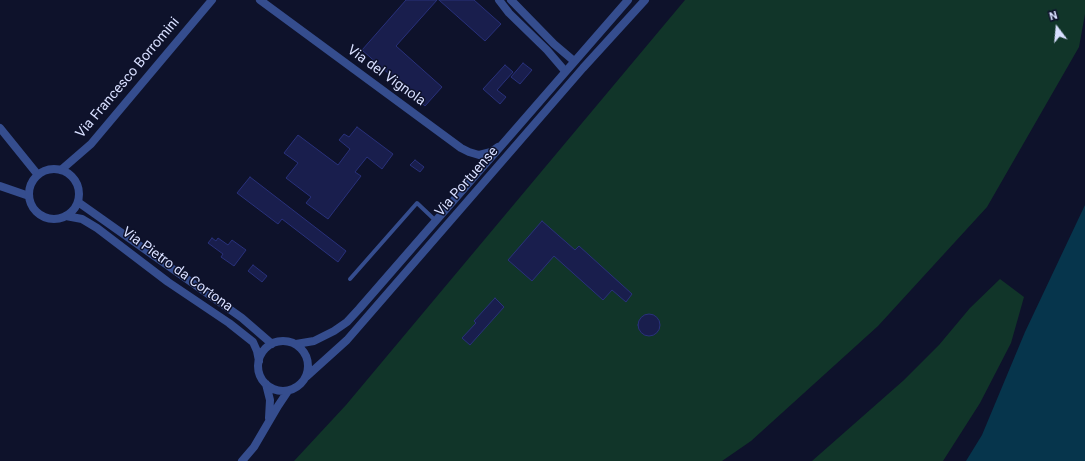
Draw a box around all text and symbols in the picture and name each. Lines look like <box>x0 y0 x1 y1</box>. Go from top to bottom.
north arrow <box>1037 8 1077 48</box>
text: N <box>1048 9 1059 23</box>
street label: Via Francesco Borromini <box>73 14 183 142</box>
street label: Via del Vignola <box>344 42 428 110</box>
street label: Via Portuense <box>432 144 502 220</box>
street label: Via Pietro da Cortona <box>118 224 236 316</box>

